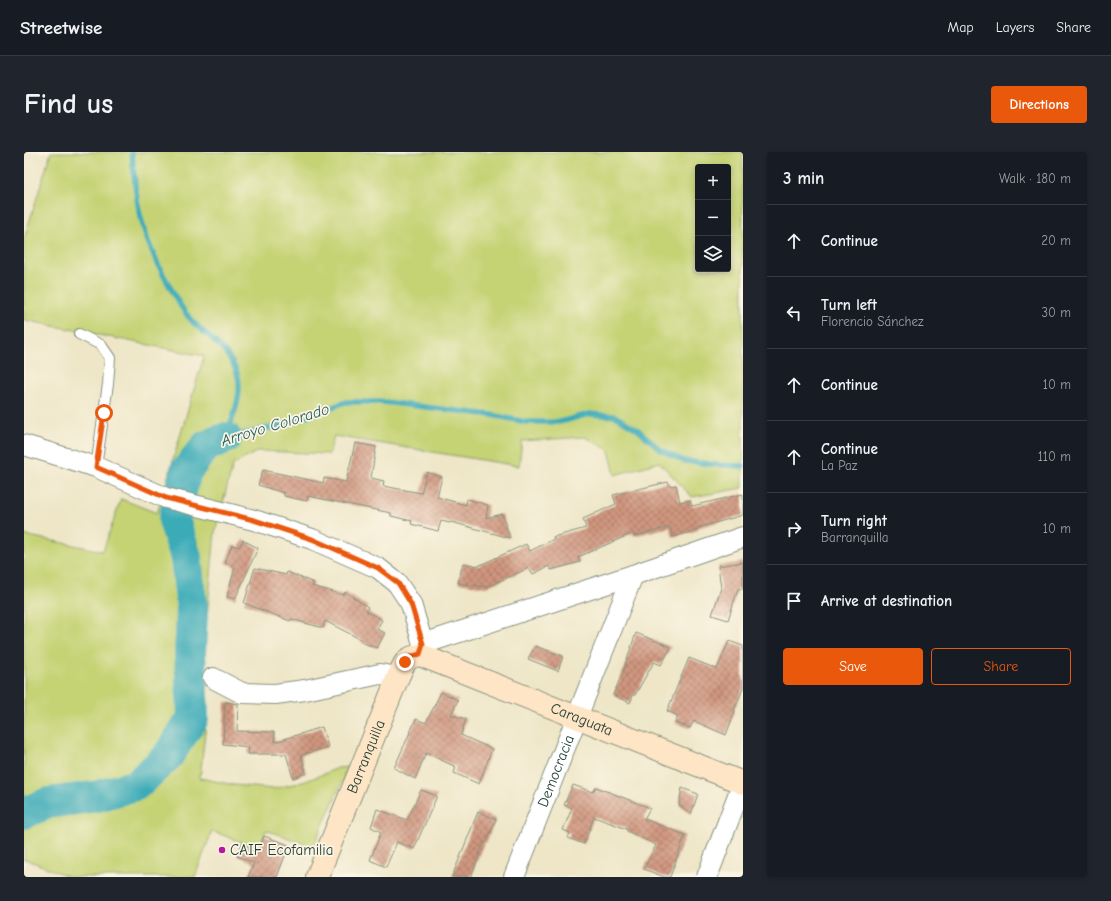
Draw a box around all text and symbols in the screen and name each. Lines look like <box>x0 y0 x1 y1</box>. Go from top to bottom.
text: Streetwise <box>20 17 102 39</box>
text: Map <box>947 19 974 36</box>
text: Layers <box>996 19 1034 36</box>
text: Share <box>1056 19 1091 36</box>
button: Directions <box>991 86 1087 123</box>
text: Find us <box>24 88 113 120</box>
map controls <box>695 164 731 272</box>
button: + <box>695 164 731 200</box>
text: 3 min <box>783 169 824 188</box>
text: Walk · 180 m <box>999 171 1071 186</box>
button: − <box>695 200 731 236</box>
icon: ahead <box>783 230 805 252</box>
text: Continue <box>821 232 878 250</box>
text: 20 m <box>1041 233 1071 248</box>
button: layers <box>695 236 731 272</box>
text: Turn left <box>821 296 877 314</box>
icon: left <box>783 302 805 324</box>
text: 30 m <box>1041 305 1071 320</box>
text: Florencio Sánchez <box>821 314 924 329</box>
icon: ahead <box>783 374 805 396</box>
text: Continue <box>821 376 878 394</box>
text: 10 m <box>1043 377 1071 392</box>
water label: Arroyo Colorado <box>218 400 332 450</box>
route start <box>95 404 113 422</box>
text: Continue <box>821 440 878 458</box>
icon: ahead <box>783 446 805 468</box>
text: 110 m <box>1038 449 1071 464</box>
text: La Paz <box>821 458 857 473</box>
text: Turn right <box>821 512 887 530</box>
icon: right <box>783 518 805 540</box>
text: 10 m <box>1043 521 1071 536</box>
text: Barranquilla <box>821 530 888 545</box>
icon: arrive <box>783 590 805 612</box>
text: Arrive at destination <box>821 592 952 610</box>
button: Save <box>783 648 923 685</box>
button: Share <box>931 648 1071 685</box>
route end <box>396 653 414 671</box>
street label: Caraguata <box>548 699 615 740</box>
street label: Barranquilla <box>343 717 389 796</box>
street label: Democracia <box>533 732 578 810</box>
place label: CAIF Ecofamilia <box>230 841 334 859</box>
marker: CAIF Ecofamilia <box>217 845 227 855</box>

